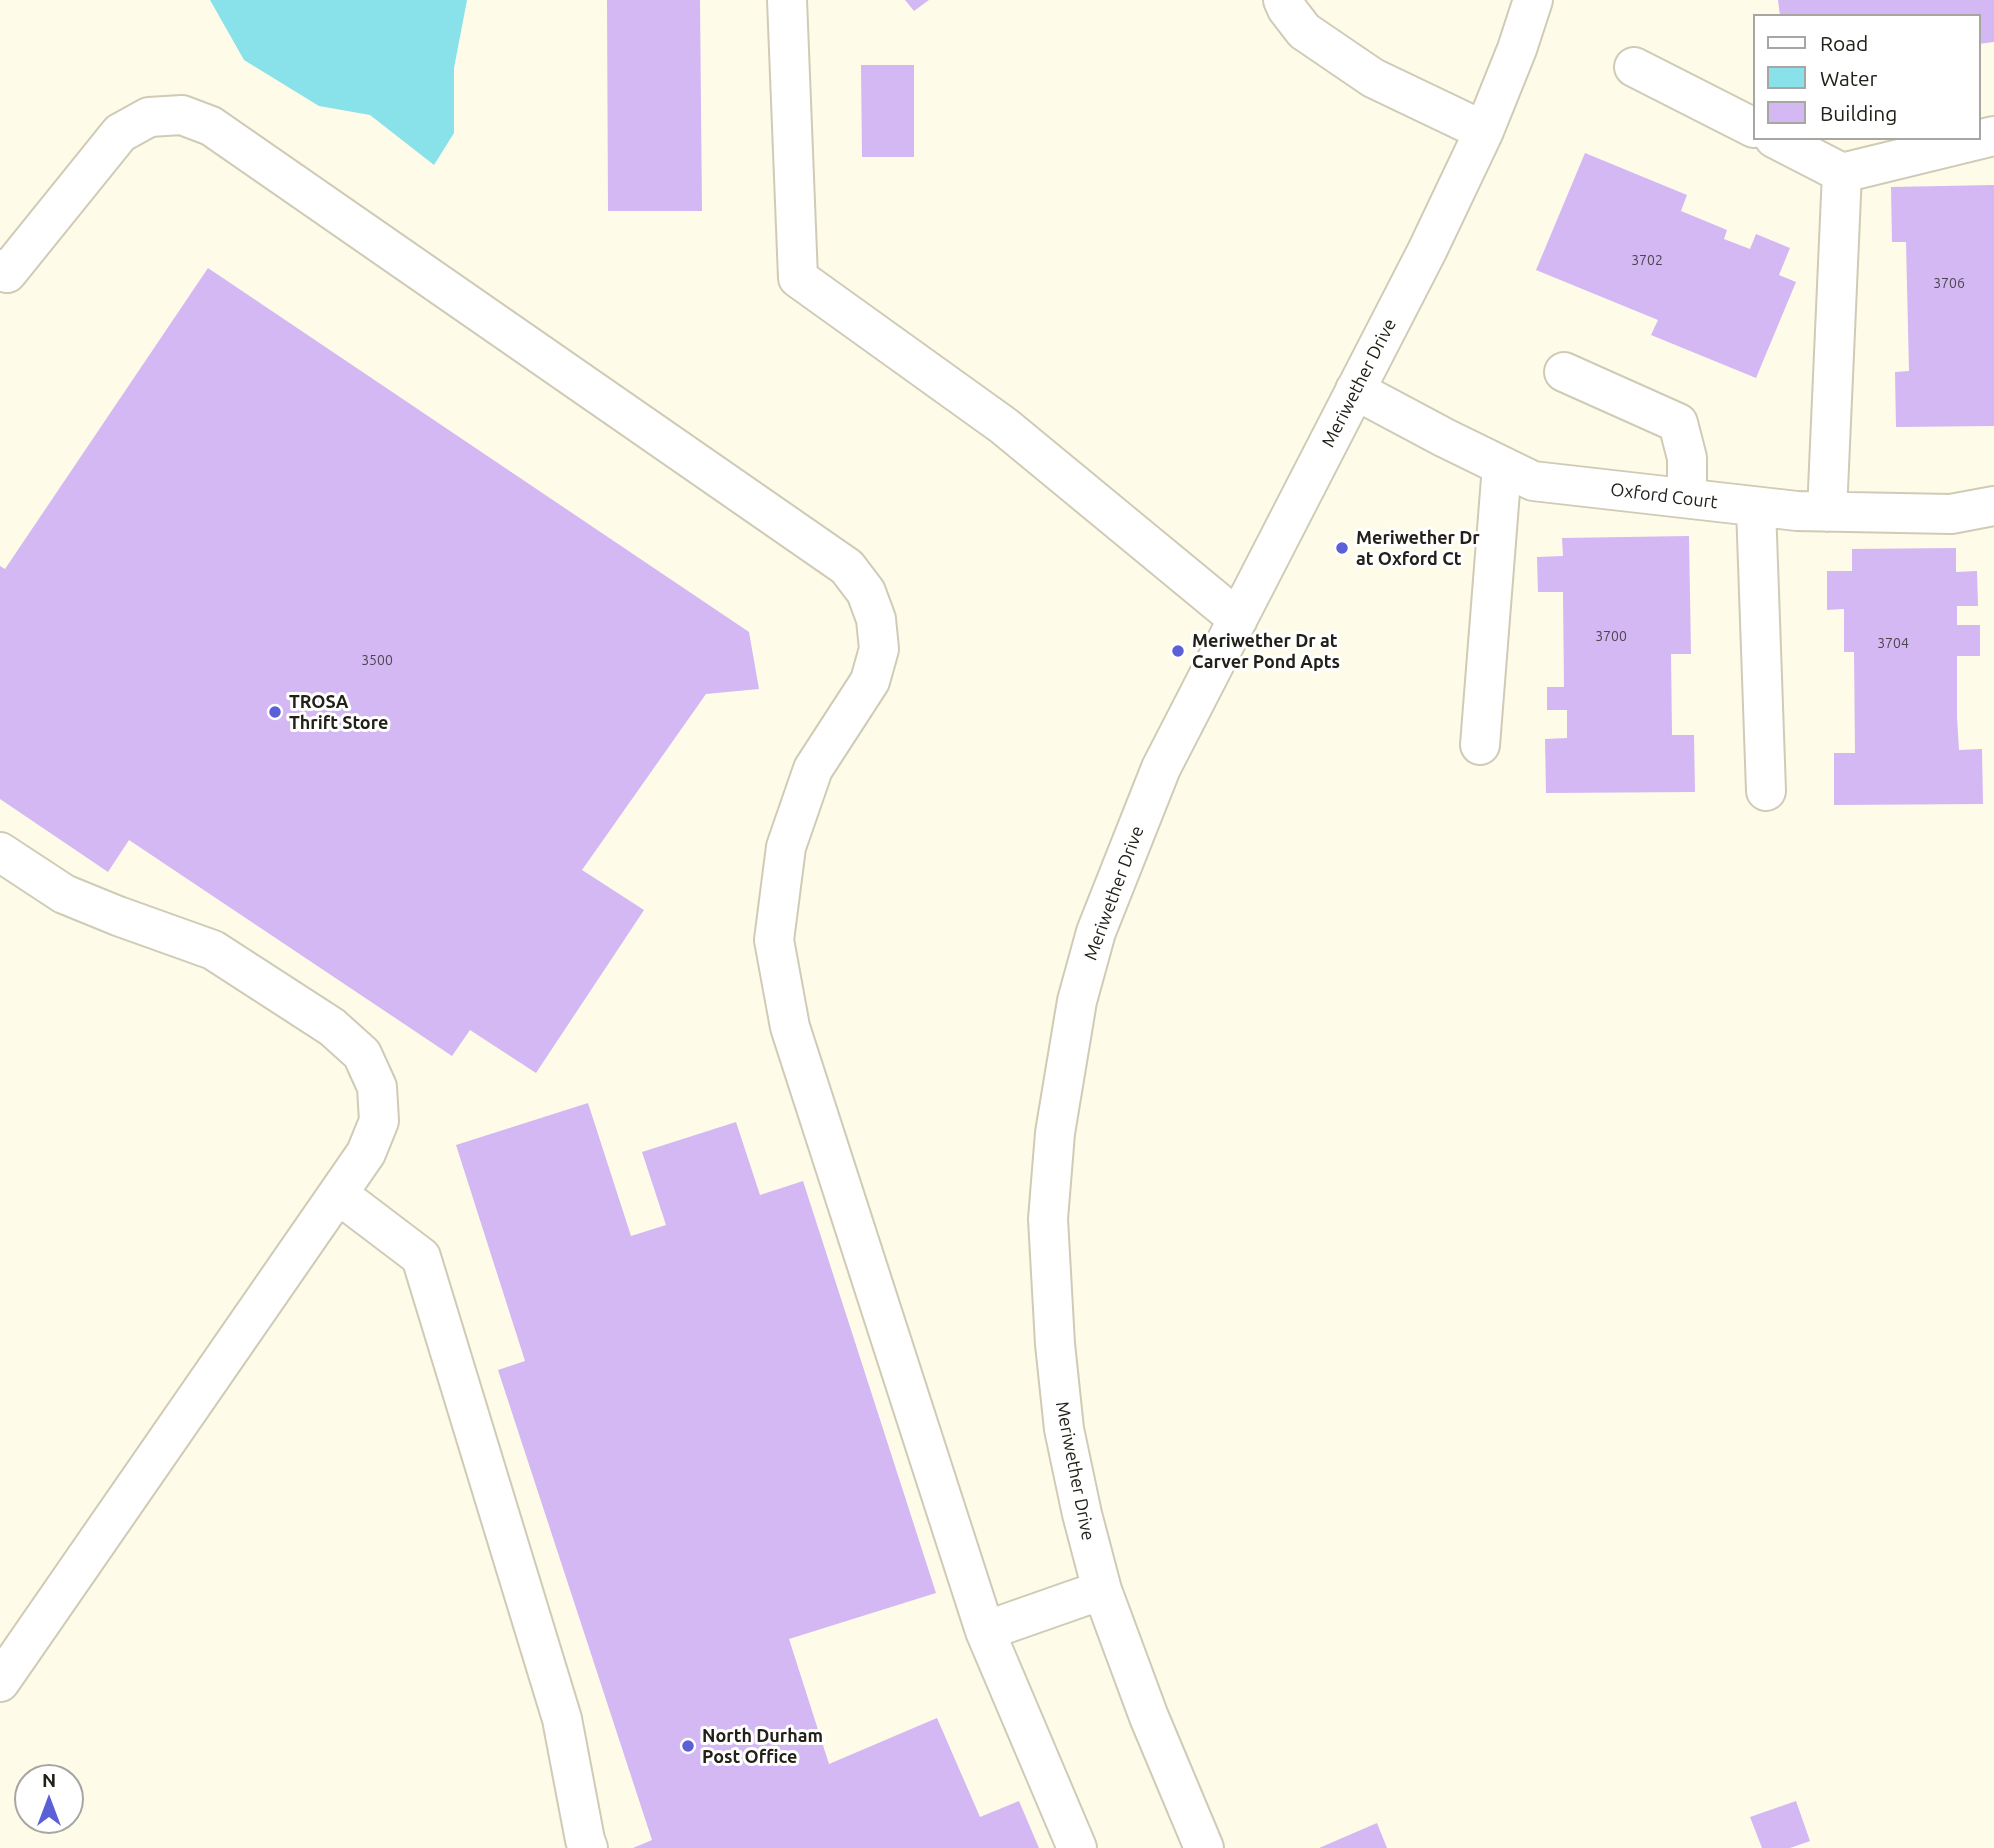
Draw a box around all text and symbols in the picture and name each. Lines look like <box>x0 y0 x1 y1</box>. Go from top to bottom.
legend <box>1752 14 1980 140</box>
text: Road <box>1820 31 1868 55</box>
text: Water <box>1820 66 1878 90</box>
text: Building <box>1820 101 1897 125</box>
house number: 3702 <box>1631 252 1663 268</box>
house number: 3706 <box>1933 275 1965 291</box>
street label: Meriwether Drive <box>1317 315 1401 451</box>
street label: Oxford Court <box>1609 479 1719 513</box>
place label: Meriwether Dr at Oxford Ct <box>1356 527 1480 570</box>
marker: Meriwether Dr at Oxford Ct <box>1334 540 1350 556</box>
house number: 3700 <box>1595 628 1627 644</box>
place label: Meriwether Dr at Carver Pond Apts <box>1192 630 1340 672</box>
house number: 3704 <box>1877 635 1909 651</box>
marker: Meriwether Dr at Carver Pond Apts <box>1170 643 1186 659</box>
house number: 3500 <box>361 652 393 668</box>
place label: TROSA Thrift Store <box>289 691 388 734</box>
marker: TROSA Thrift Store <box>267 704 283 720</box>
street label: Meriwether Drive <box>1080 823 1148 963</box>
street label: Meriwether Drive <box>1051 1400 1099 1542</box>
place label: North Durham Post Office <box>702 1725 823 1768</box>
marker: North Durham Post Office <box>680 1738 696 1754</box>
north arrow <box>14 1764 84 1834</box>
text: N <box>42 1769 56 1791</box>

